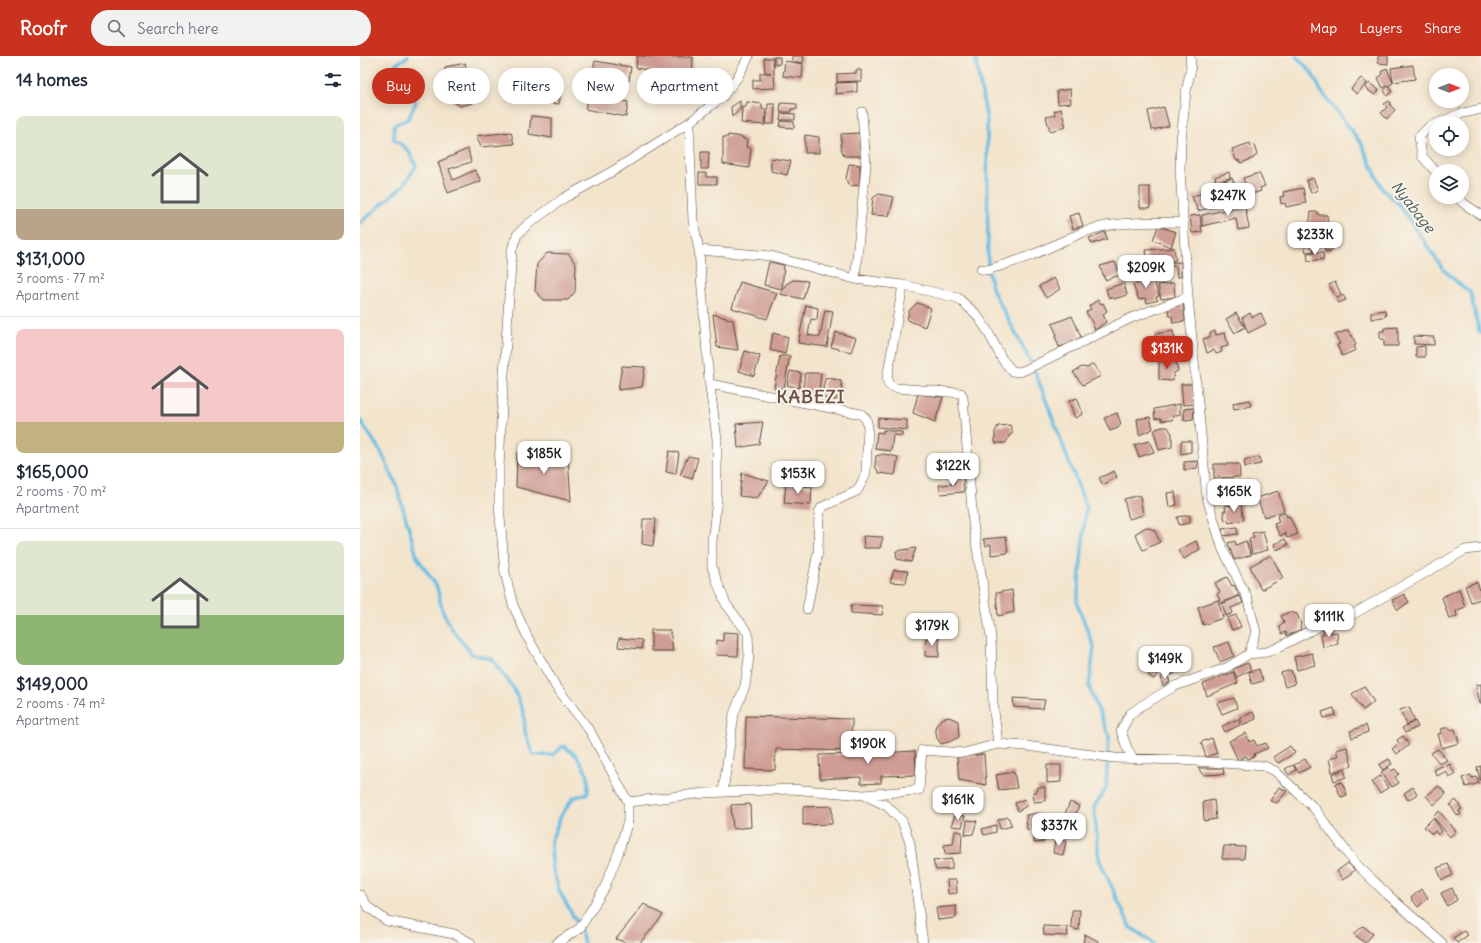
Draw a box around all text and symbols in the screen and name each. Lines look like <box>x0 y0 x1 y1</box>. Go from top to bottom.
search box <box>91 10 371 46</box>
text: Roofr <box>20 16 67 40</box>
icon: search <box>105 17 127 39</box>
text: Search here <box>137 19 218 38</box>
text: Map <box>1310 19 1337 37</box>
text: Layers <box>1359 19 1402 37</box>
text: Share <box>1424 19 1461 37</box>
chip: Buy <box>372 68 425 104</box>
chip: Rent <box>433 68 490 104</box>
chip: Filters <box>498 68 564 104</box>
chip: New <box>572 68 629 104</box>
chip: Apartment <box>637 68 733 104</box>
north arrow <box>1429 68 1469 108</box>
map controls <box>1429 68 1469 204</box>
text: 14 homes <box>16 69 88 91</box>
icon: filters <box>322 69 344 91</box>
button: locate <box>1429 116 1469 156</box>
icon: home <box>144 142 216 214</box>
button: layers <box>1429 164 1469 204</box>
water label: Nyabage <box>1387 177 1440 237</box>
pin: $247K <box>1200 183 1256 217</box>
text: $247K <box>1210 187 1246 204</box>
pin: $233K <box>1287 222 1343 256</box>
text: $233K <box>1296 226 1334 243</box>
text: $131,000 <box>16 248 85 270</box>
pin: $209K <box>1118 255 1174 289</box>
text: $209K <box>1127 259 1165 276</box>
text: 3 rooms · 77 m² <box>16 270 105 287</box>
text: Apartment <box>16 287 79 304</box>
pin: $131K <box>1139 336 1195 370</box>
text: $131K <box>1151 340 1183 357</box>
icon: home <box>144 355 216 427</box>
district label: KABEZI <box>776 385 846 408</box>
pin: $185K <box>516 441 572 475</box>
text: $185K <box>526 445 562 462</box>
pin: $122K <box>925 453 981 487</box>
text: $122K <box>936 457 970 474</box>
text: $165,000 <box>16 461 89 483</box>
pin: $153K <box>770 461 826 495</box>
text: $153K <box>780 465 816 482</box>
pin: $165K <box>1206 479 1262 513</box>
text: 2 rooms · 70 m² <box>16 483 107 500</box>
text: $165K <box>1216 483 1252 500</box>
text: Apartment <box>16 500 79 517</box>
icon: home <box>144 567 216 639</box>
pin: $111K <box>1301 604 1357 638</box>
text: $111K <box>1314 608 1344 625</box>
pin: $179K <box>904 613 960 647</box>
text: $179K <box>915 617 949 634</box>
pin: $149K <box>1137 646 1193 680</box>
text: $149K <box>1147 650 1183 667</box>
text: $149,000 <box>16 673 88 695</box>
text: 2 rooms · 74 m² <box>16 695 105 712</box>
text: Apartment <box>16 712 79 729</box>
pin: $190K <box>840 731 896 765</box>
text: $190K <box>850 735 886 752</box>
pin: $161K <box>930 787 986 821</box>
text: $161K <box>942 791 974 808</box>
pin: $337K <box>1031 813 1087 847</box>
text: $337K <box>1041 817 1077 834</box>

